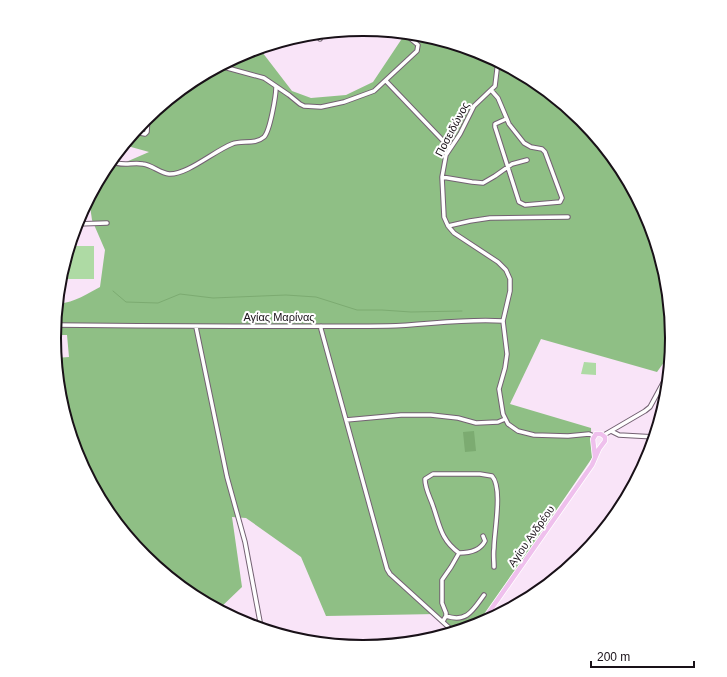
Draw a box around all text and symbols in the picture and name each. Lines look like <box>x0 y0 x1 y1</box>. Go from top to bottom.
street label: Ποσειδώνος <box>433 100 471 158</box>
street label: Αγίας Μαρίνας <box>243 311 315 323</box>
street label: Αγίου Ανδρέου <box>506 503 556 569</box>
scale bar <box>591 643 694 669</box>
text: 200 m <box>597 650 630 664</box>

